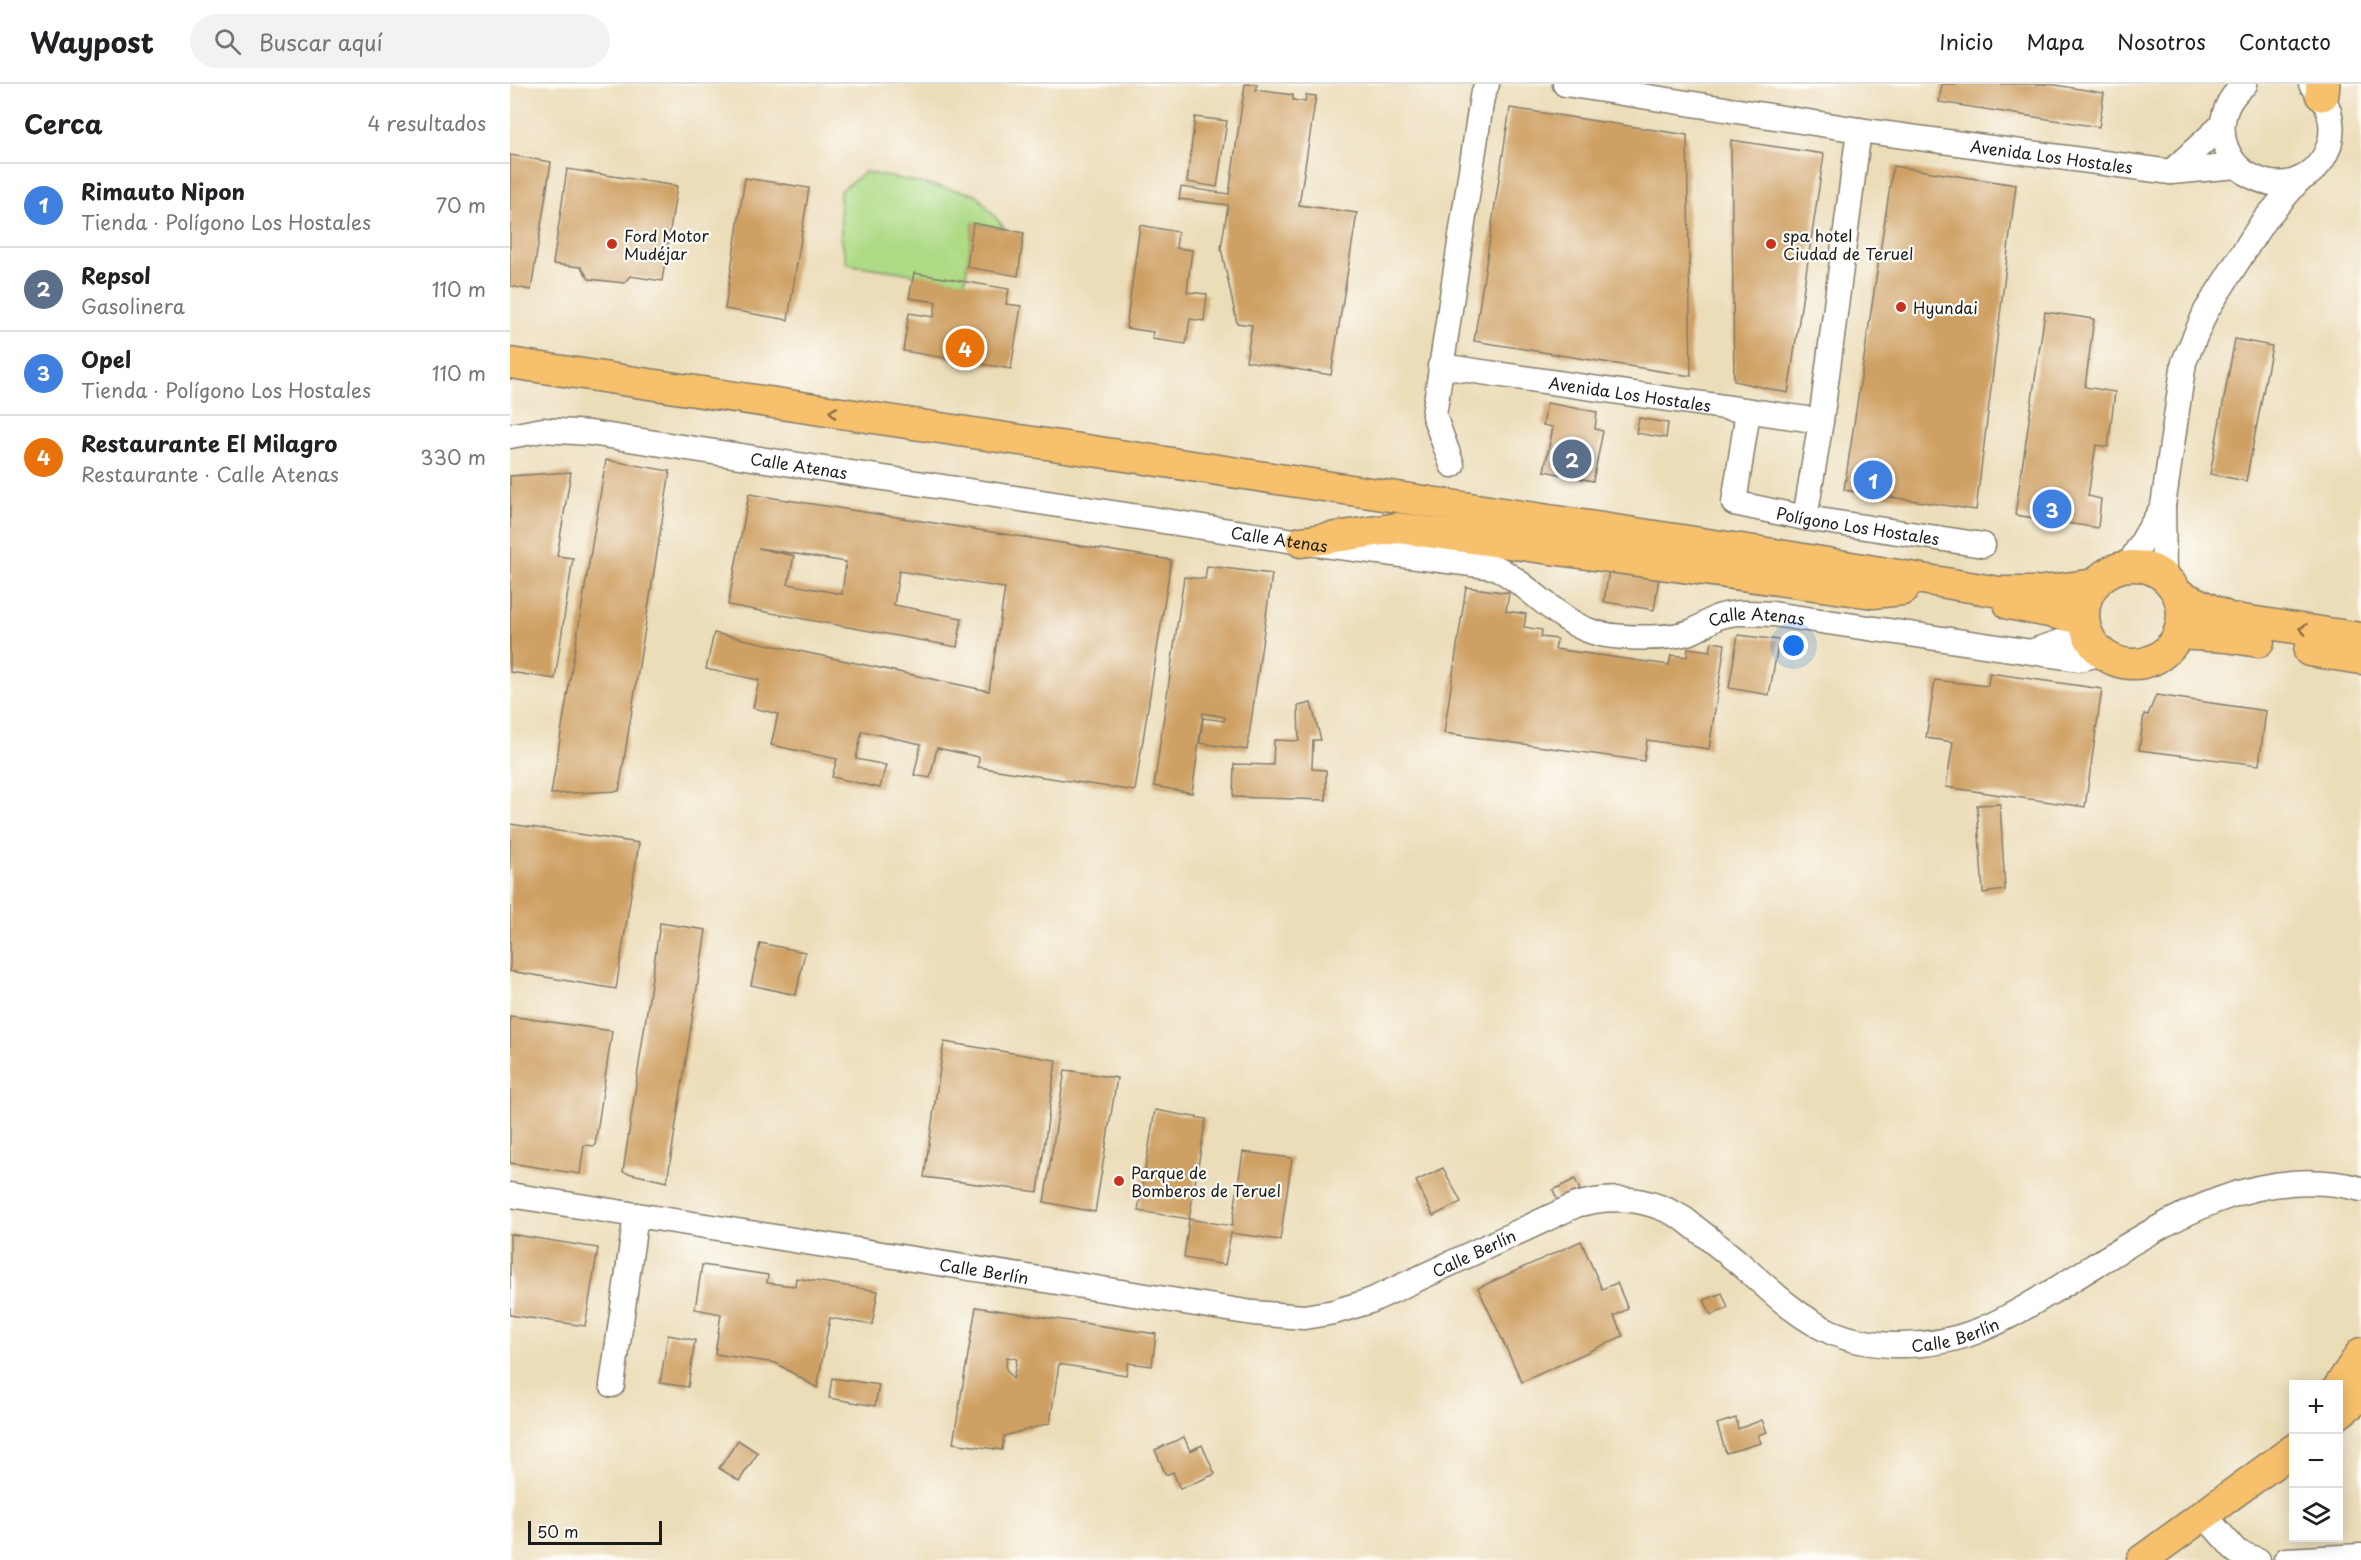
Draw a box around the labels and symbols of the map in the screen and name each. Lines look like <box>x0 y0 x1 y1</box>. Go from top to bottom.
street label: Avenida Los Hostales <box>1969 133 2134 179</box>
place label: Ford Motor Mudéjar <box>624 223 709 265</box>
place label: spa hotel Ciudad de Teruel <box>1783 223 1914 265</box>
marker: Ford Motor Mudéjar <box>605 237 619 251</box>
marker: spa hotel Ciudad de Teruel <box>1764 237 1778 251</box>
place label: Hyundai <box>1913 295 1978 319</box>
marker: Hyundai <box>1894 300 1908 314</box>
pin: 4 <box>946 326 984 370</box>
street label: Avenida Los Hostales <box>1547 370 1713 417</box>
one-way arrow <box>828 407 837 419</box>
pin: 2 <box>1552 436 1592 482</box>
street label: Calle Atenas <box>749 446 849 484</box>
pin: 1 <box>1854 458 1892 502</box>
pin: 3 <box>2032 486 2072 532</box>
street label: Polígono Los Hostales <box>1774 500 1941 550</box>
street label: Calle Atenas <box>1229 519 1329 557</box>
street label: Calle Atenas <box>1703 601 1806 632</box>
one-way arrow <box>2299 624 2308 636</box>
your location <box>1779 631 1808 660</box>
place label: Parque de Bomberos de Teruel <box>1131 1160 1281 1202</box>
marker: Parque de Bomberos de Teruel <box>1112 1174 1126 1188</box>
street label: Calle Berlín <box>1428 1223 1520 1283</box>
street label: Calle Berlín <box>938 1251 1030 1289</box>
street label: Calle Berlín <box>1910 1311 2003 1357</box>
scale bar <box>528 1518 662 1546</box>

